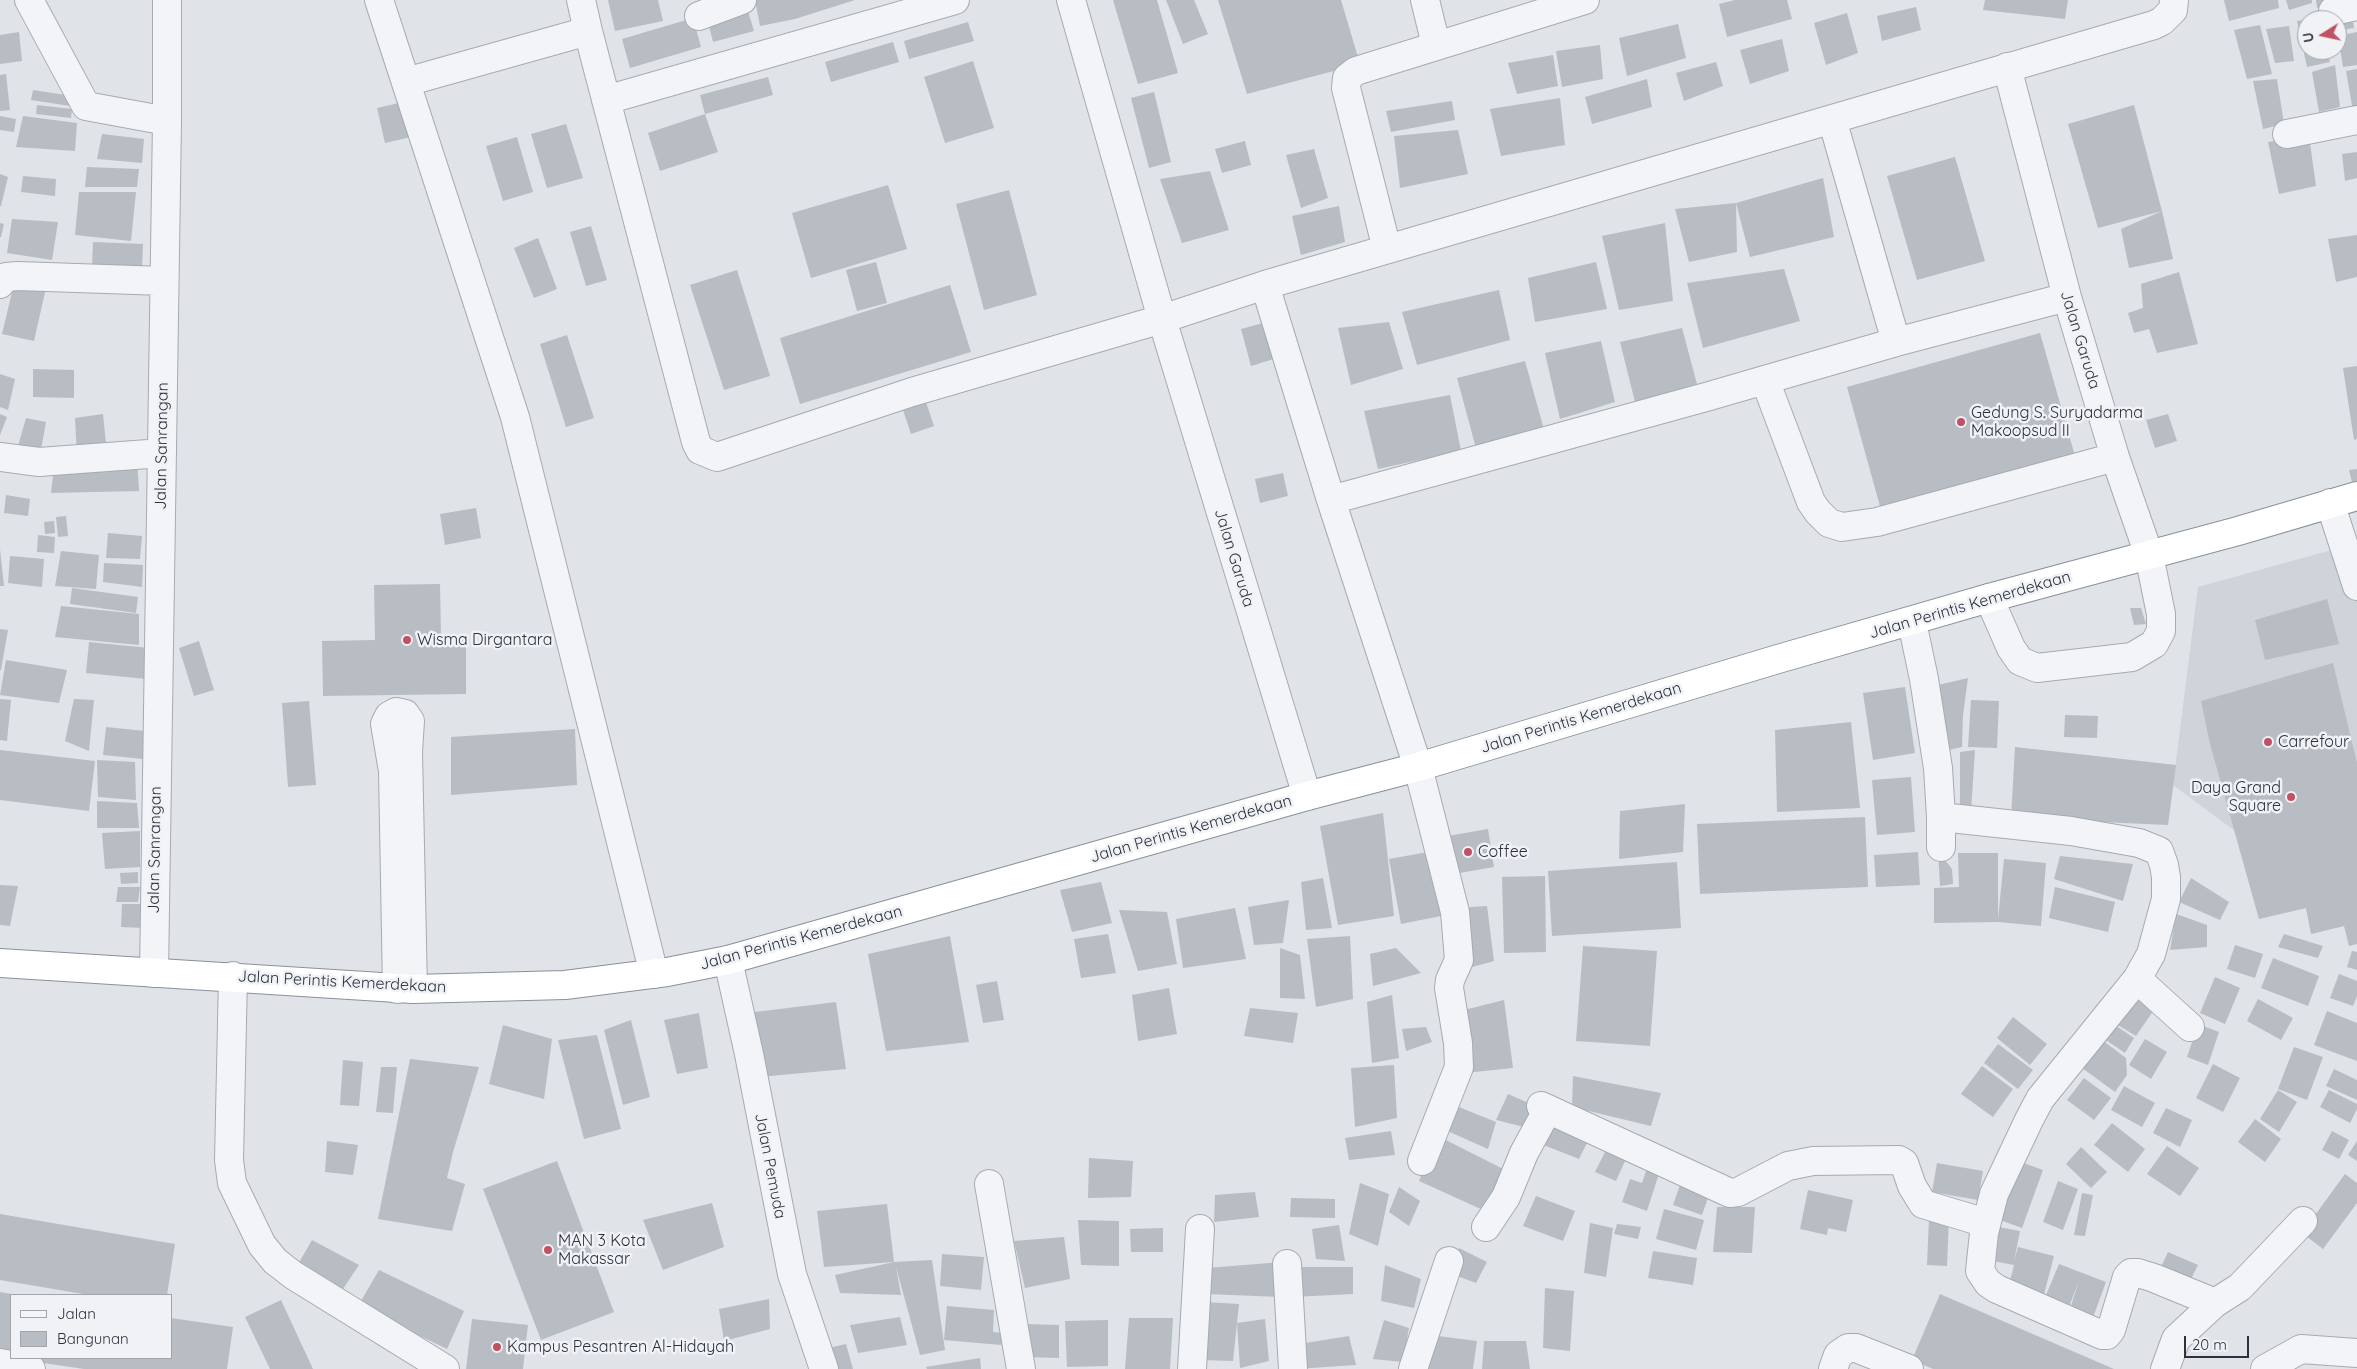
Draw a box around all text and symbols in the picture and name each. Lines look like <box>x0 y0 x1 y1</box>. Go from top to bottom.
north arrow <box>2297 10 2347 60</box>
text: U <box>2298 31 2318 44</box>
street label: Jalan Garuda <box>2056 289 2104 391</box>
street label: Jalan Sanrangan <box>151 382 173 510</box>
place label: Gedung S. Suryadarma Makoopsud II <box>1971 403 2143 441</box>
marker: Gedung S. Suryadarma Makoopsud II <box>1955 416 1967 428</box>
street label: Jalan Garuda <box>1210 507 1258 609</box>
street label: Jalan Perintis Kemerdekaan <box>1867 567 2073 643</box>
place label: Wisma Dirgantara <box>417 630 553 650</box>
marker: Wisma Dirgantara <box>401 634 413 646</box>
street label: Jalan Perintis Kemerdekaan <box>1478 678 1684 758</box>
place label: Carrefour <box>2278 732 2349 752</box>
marker: Carrefour <box>2262 736 2274 748</box>
place label: Daya Grand Square <box>2191 778 2281 816</box>
street label: Jalan Sanrangan <box>144 786 166 914</box>
street label: Jalan Perintis Kemerdekaan <box>1088 791 1294 867</box>
marker: Daya Grand Square <box>2285 791 2297 803</box>
place label: Coffee <box>1478 842 1528 862</box>
marker: Coffee <box>1462 846 1474 858</box>
street label: Jalan Perintis Kemerdekaan <box>698 902 904 974</box>
street label: Jalan Perintis Kemerdekaan <box>237 967 447 997</box>
street label: Jalan Pemuda <box>750 1111 790 1221</box>
place label: MAN 3 Kota Makassar <box>558 1231 646 1269</box>
marker: MAN 3 Kota Makassar <box>542 1244 554 1256</box>
legend <box>10 1294 172 1359</box>
text: Jalan <box>57 1304 96 1323</box>
scale bar <box>2187 1326 2252 1358</box>
text: Bangunan <box>57 1329 129 1348</box>
text: 20 m <box>2192 1335 2227 1354</box>
place label: Kampus Pesantren Al-Hidayah <box>507 1337 734 1357</box>
marker: Kampus Pesantren Al-Hidayah <box>491 1341 503 1353</box>

